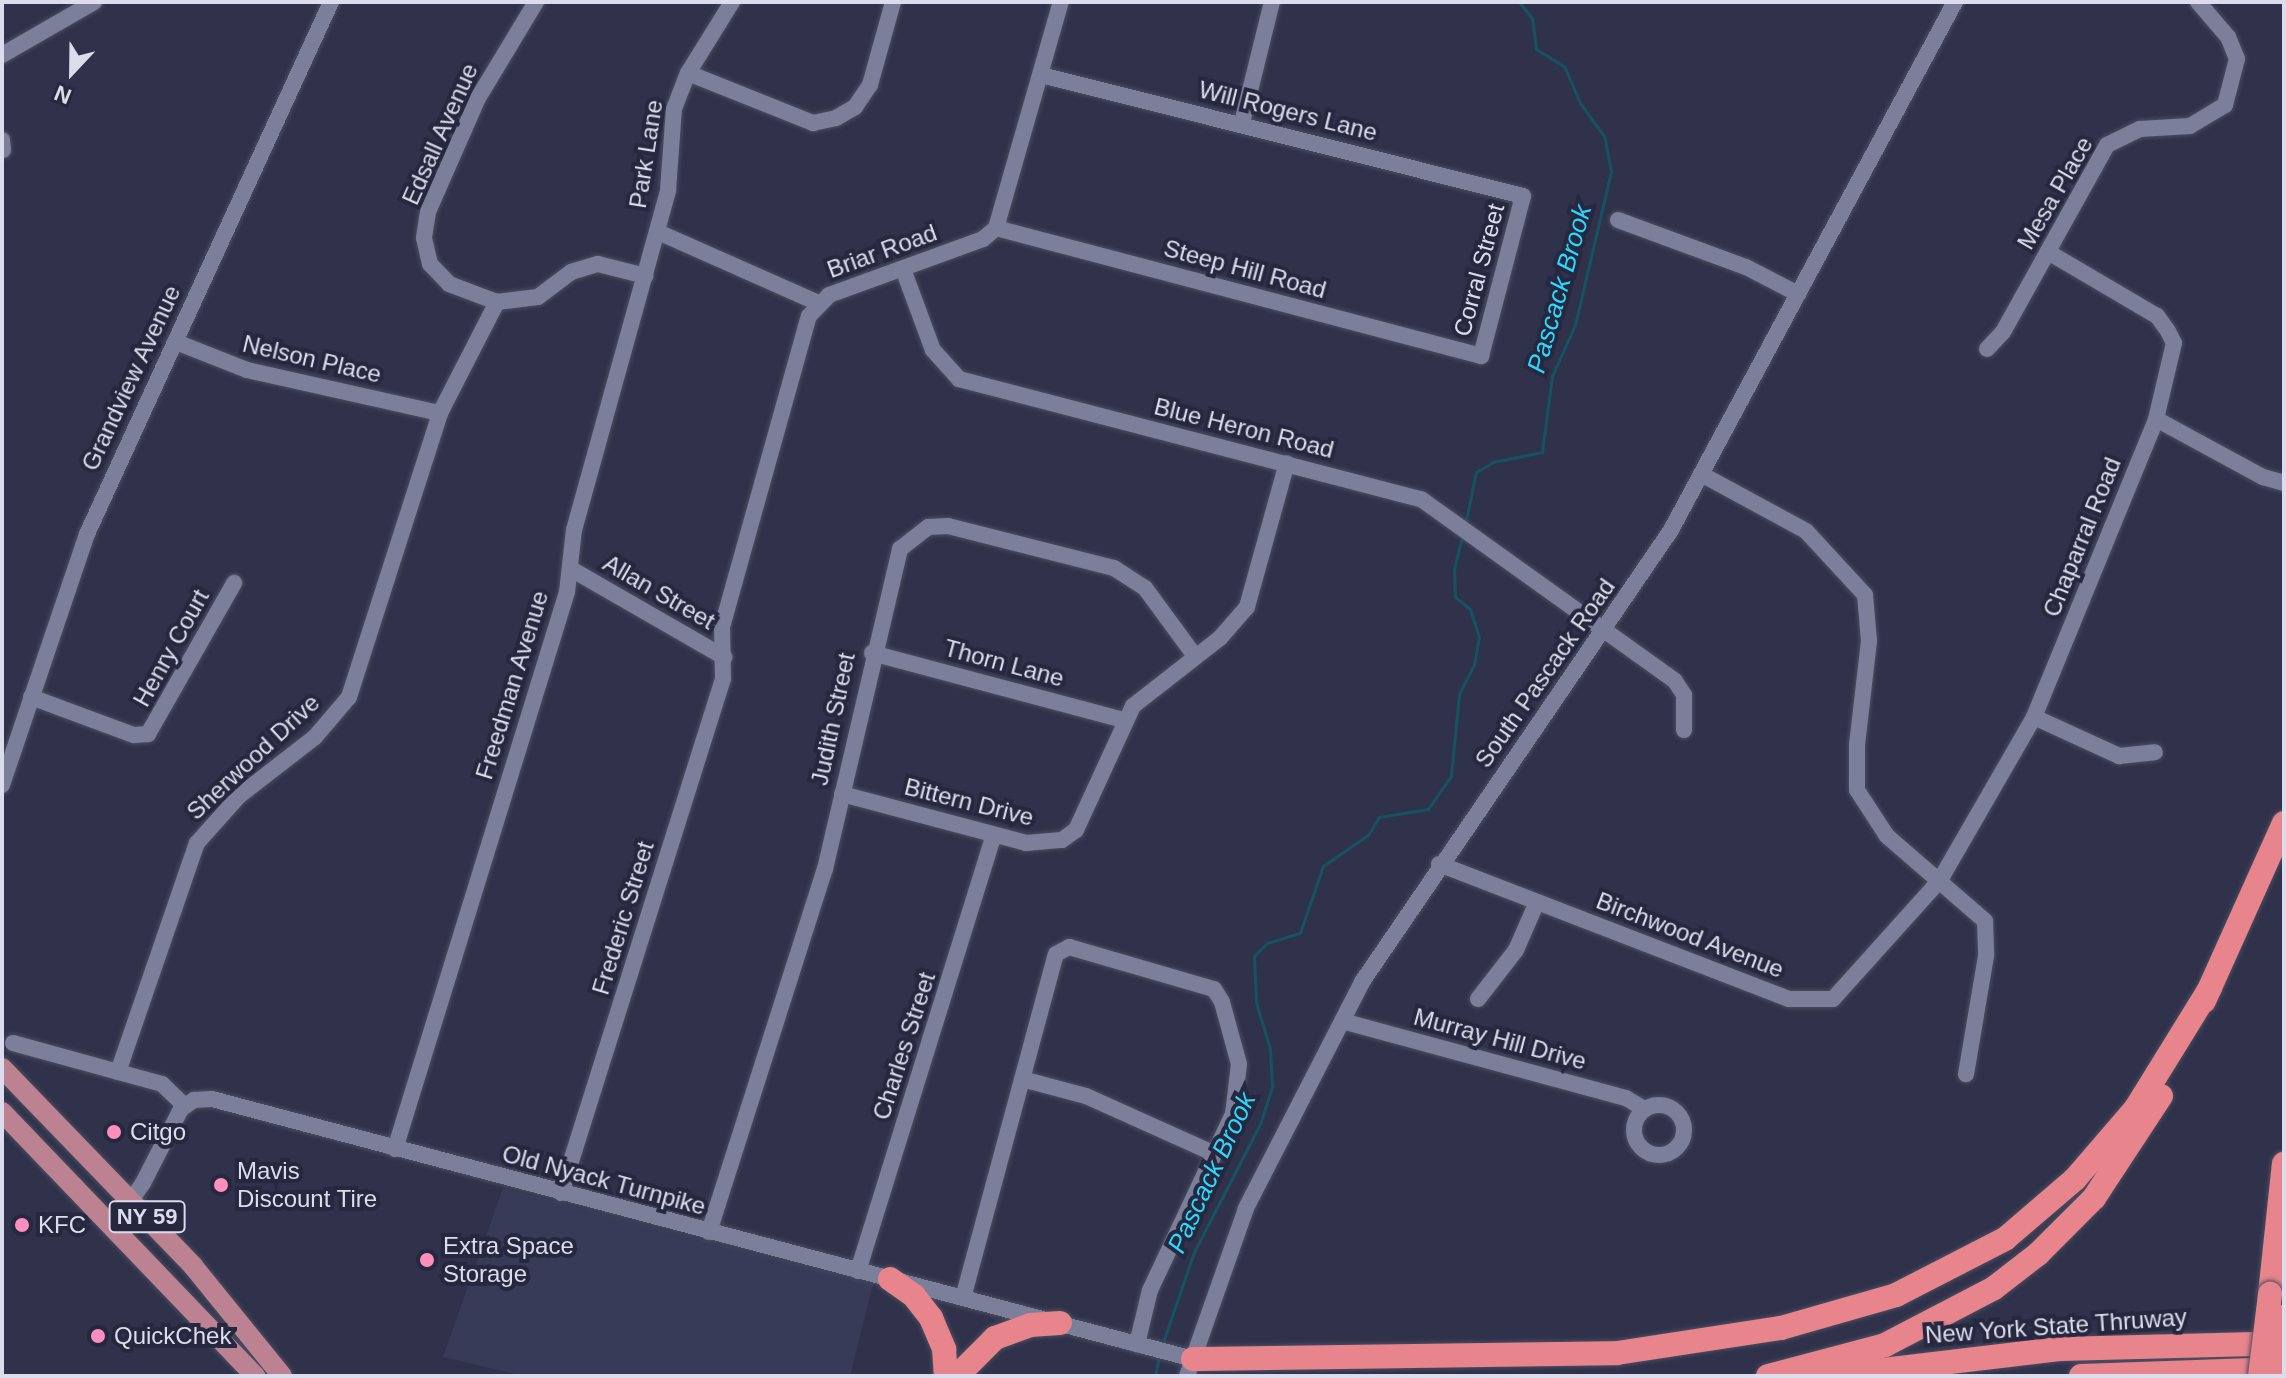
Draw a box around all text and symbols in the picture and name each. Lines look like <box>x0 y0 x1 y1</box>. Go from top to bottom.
north arrow <box>32 32 112 112</box>
street label: Edsall Avenue <box>396 58 484 210</box>
street label: Will Rogers Lane <box>1196 75 1380 147</box>
text: N <box>51 80 75 109</box>
street label: Park Lane <box>623 98 669 210</box>
street label: Mesa Place <box>2011 132 2099 254</box>
street label: Corral Street <box>1447 201 1511 339</box>
water label: Pascack Brook <box>1521 201 1599 377</box>
street label: Briar Road <box>823 218 941 284</box>
street label: Steep Hill Road <box>1161 234 1329 304</box>
street label: Grandview Avenue <box>75 280 187 476</box>
street label: Nelson Place <box>240 329 384 389</box>
street label: Blue Heron Road <box>1151 392 1337 464</box>
street label: Chaparral Road <box>2037 453 2127 621</box>
street label: Allan Street <box>598 549 720 635</box>
street label: South Pascack Road <box>1469 573 1621 773</box>
street label: Henry Court <box>127 584 215 712</box>
street label: Freedman Avenue <box>469 587 555 783</box>
street label: Thorn Lane <box>941 633 1067 693</box>
street label: Judith Street <box>805 650 861 788</box>
street label: Sherwood Drive <box>181 688 325 826</box>
street label: Bittern Drive <box>901 772 1037 832</box>
street label: Frederic Street <box>586 838 660 998</box>
street label: Birchwood Avenue <box>1592 886 1788 984</box>
street label: Charles Street <box>867 969 941 1123</box>
street label: Murray Hill Drive <box>1411 1002 1589 1076</box>
water label: Pascack Brook <box>1161 1088 1263 1258</box>
place label: Citgo <box>130 1118 186 1146</box>
marker: Citgo <box>105 1123 123 1141</box>
street label: Old Nyack Turnpike <box>499 1139 709 1221</box>
place label: Mavis Discount Tire <box>237 1157 377 1213</box>
marker: Mavis Discount Tire <box>212 1176 230 1194</box>
road number: NY 59 <box>107 1199 187 1235</box>
place label: KFC <box>38 1211 86 1239</box>
marker: KFC <box>13 1216 31 1234</box>
place label: Extra Space Storage <box>443 1232 574 1288</box>
marker: Extra Space Storage <box>418 1251 436 1269</box>
street label: New York State Thruway <box>1924 1302 2188 1350</box>
place label: QuickChek <box>114 1322 231 1350</box>
marker: QuickChek <box>89 1327 107 1345</box>

